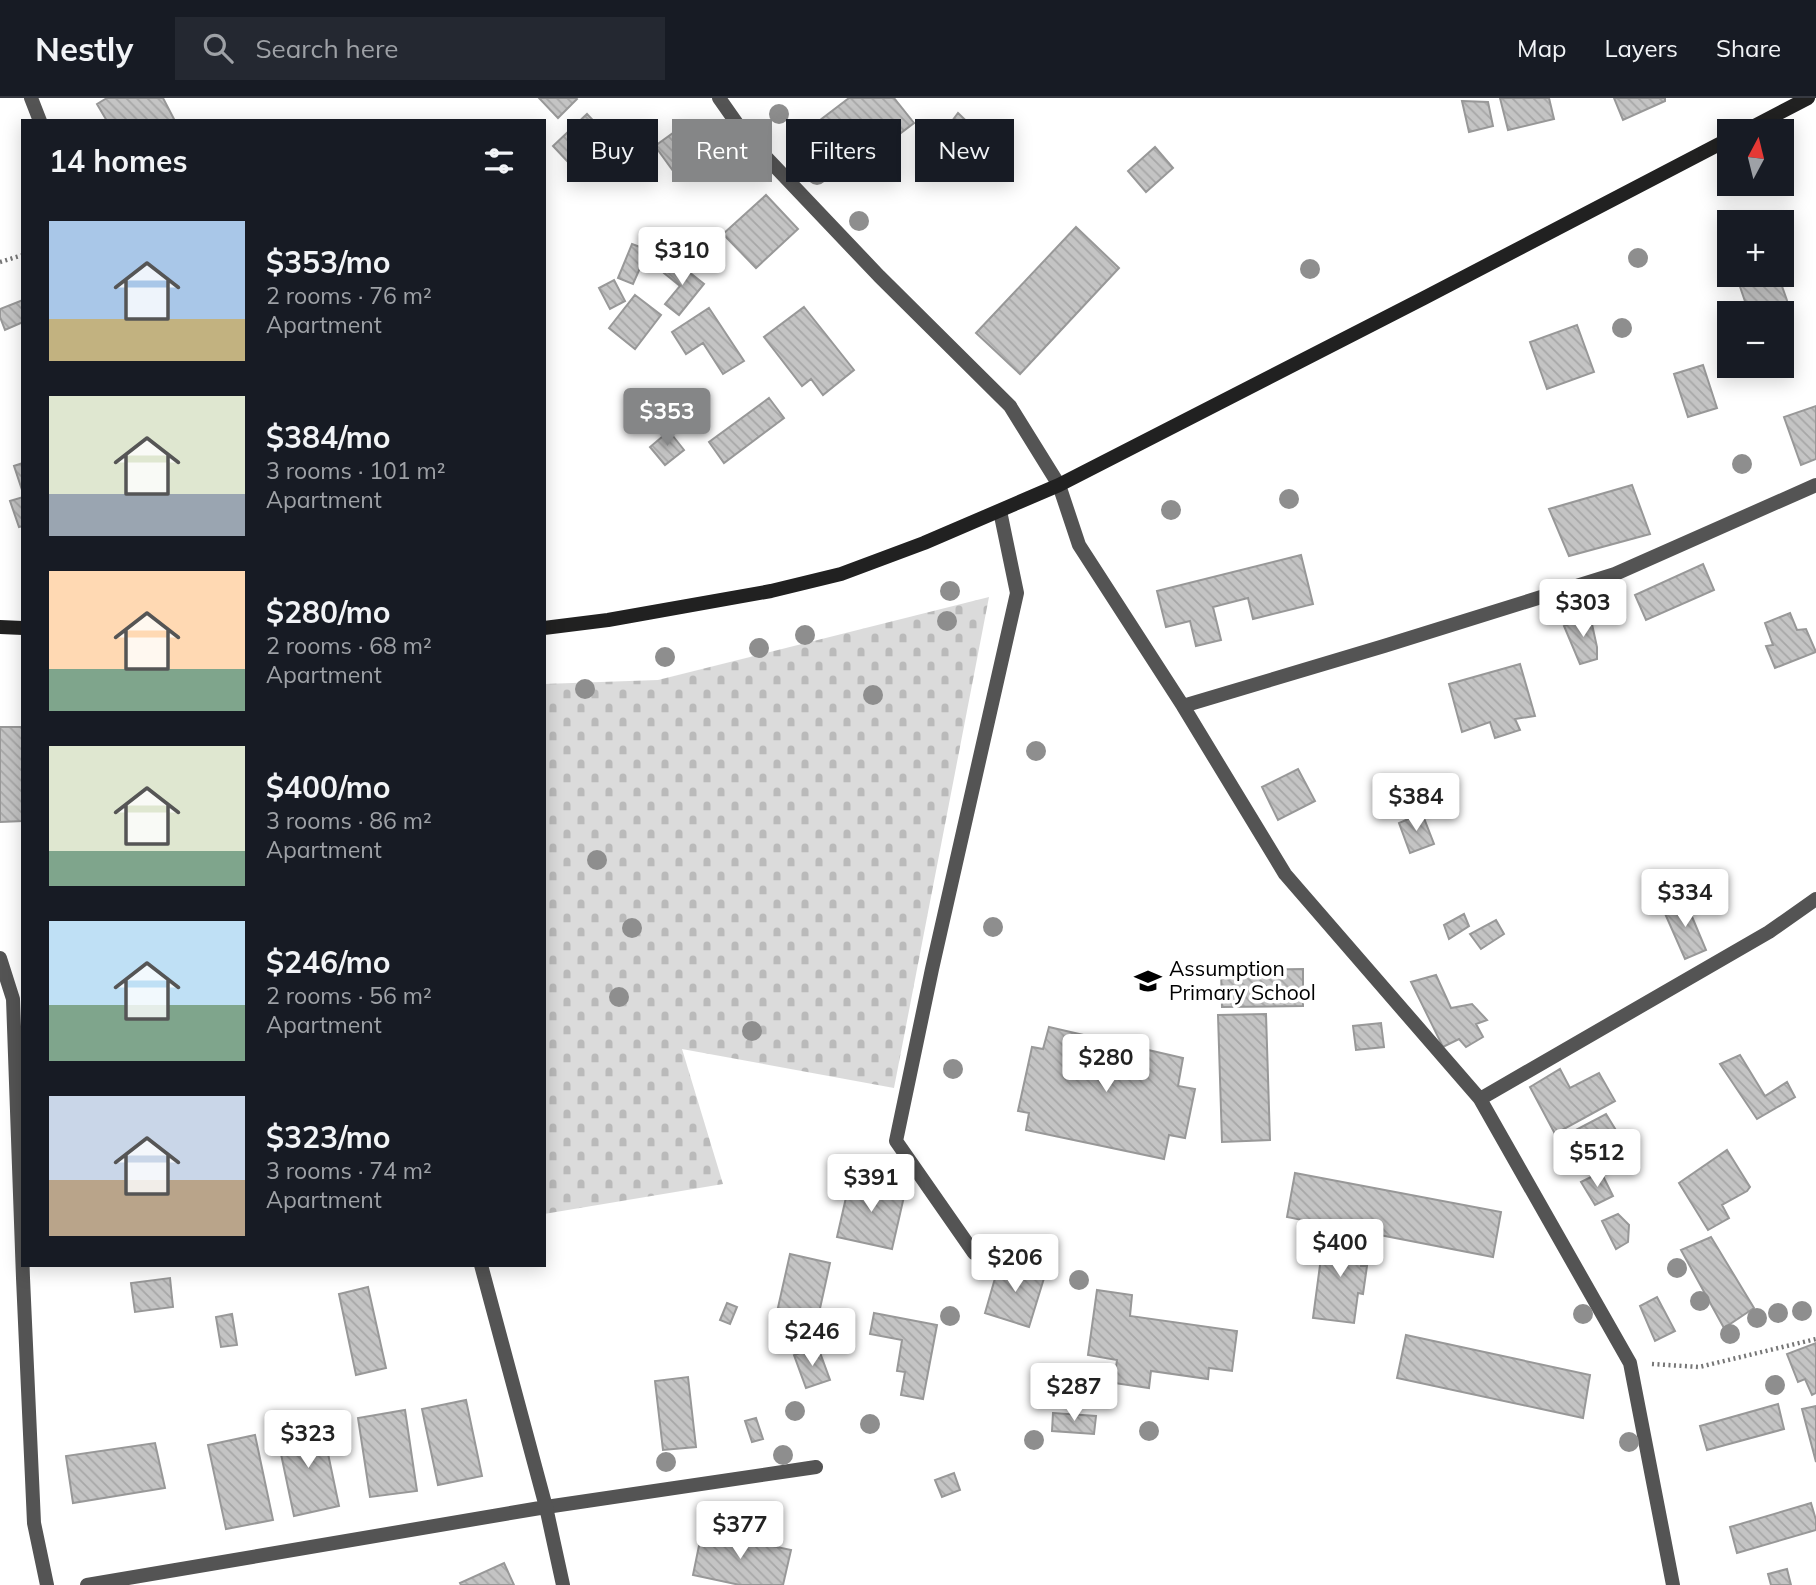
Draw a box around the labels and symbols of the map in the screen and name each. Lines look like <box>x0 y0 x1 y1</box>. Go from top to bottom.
north arrow <box>1717 119 1794 196</box>
pin: $310 <box>641 228 723 287</box>
pin: $353 <box>626 388 708 448</box>
pin: $303 <box>1542 580 1624 639</box>
pin: $384 <box>1375 774 1457 833</box>
pin: $334 <box>1644 870 1726 929</box>
place label: Assumption Primary School <box>1169 955 1316 1005</box>
school or university icon: Assumption Primary School <box>1133 966 1163 996</box>
pin: $280 <box>1065 1034 1147 1094</box>
pin: $512 <box>1556 1130 1638 1189</box>
pin: $391 <box>830 1154 912 1214</box>
pin: $400 <box>1299 1220 1381 1279</box>
pin: $206 <box>974 1234 1056 1294</box>
pin: $246 <box>771 1308 853 1368</box>
pin: $287 <box>1033 1364 1115 1423</box>
pin: $323 <box>267 1410 349 1470</box>
pin: $377 <box>699 1502 781 1561</box>

